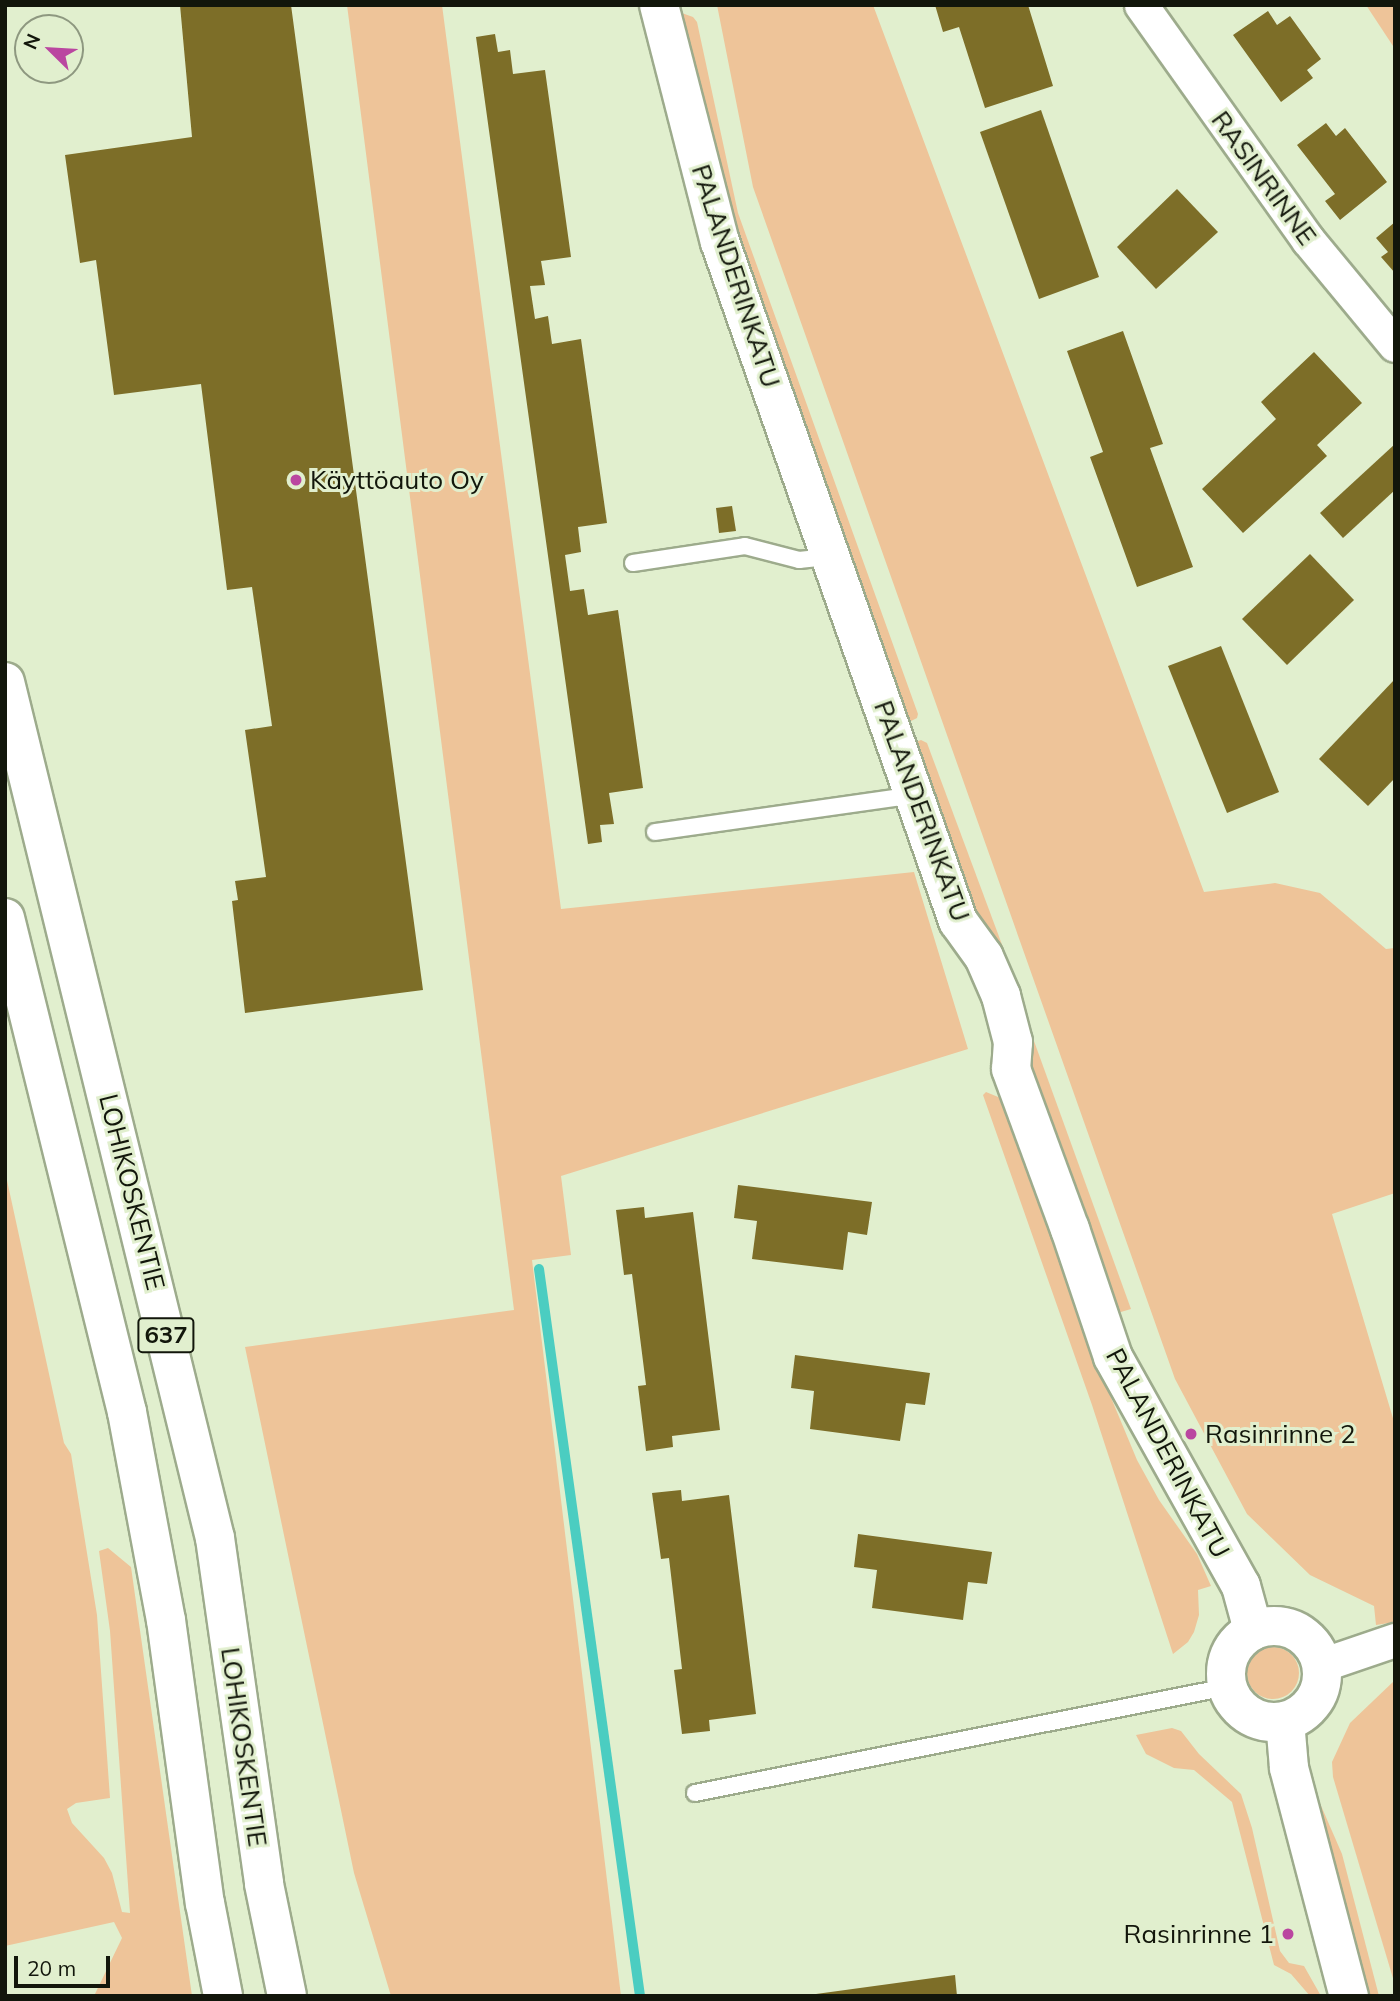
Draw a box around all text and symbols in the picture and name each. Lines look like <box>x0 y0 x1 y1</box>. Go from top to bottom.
north arrow <box>14 14 84 84</box>
text: N <box>18 30 46 53</box>
street label: RASINRINNE <box>1205 105 1323 251</box>
street label: PALANDERINKATU <box>685 160 787 392</box>
place label: Käyttöauto Oy <box>310 464 484 496</box>
marker: Käyttöauto Oy <box>288 472 304 488</box>
street label: PALANDERINKATU <box>868 696 976 926</box>
street label: LOHIKOSKENTIE <box>93 1091 171 1293</box>
road number: 637 <box>136 1315 196 1356</box>
street label: PALANDERINKATU <box>1100 1343 1236 1563</box>
place label: Rasinrinne 2 <box>1205 1418 1355 1450</box>
marker: Rasinrinne 2 <box>1183 1426 1199 1442</box>
street label: LOHIKOSKENTIE <box>215 1645 273 1849</box>
place label: Rasinrinne 1 <box>1124 1918 1274 1950</box>
marker: Rasinrinne 1 <box>1280 1926 1296 1942</box>
scale bar <box>18 1941 114 1985</box>
text: 20 m <box>27 1955 76 1981</box>

